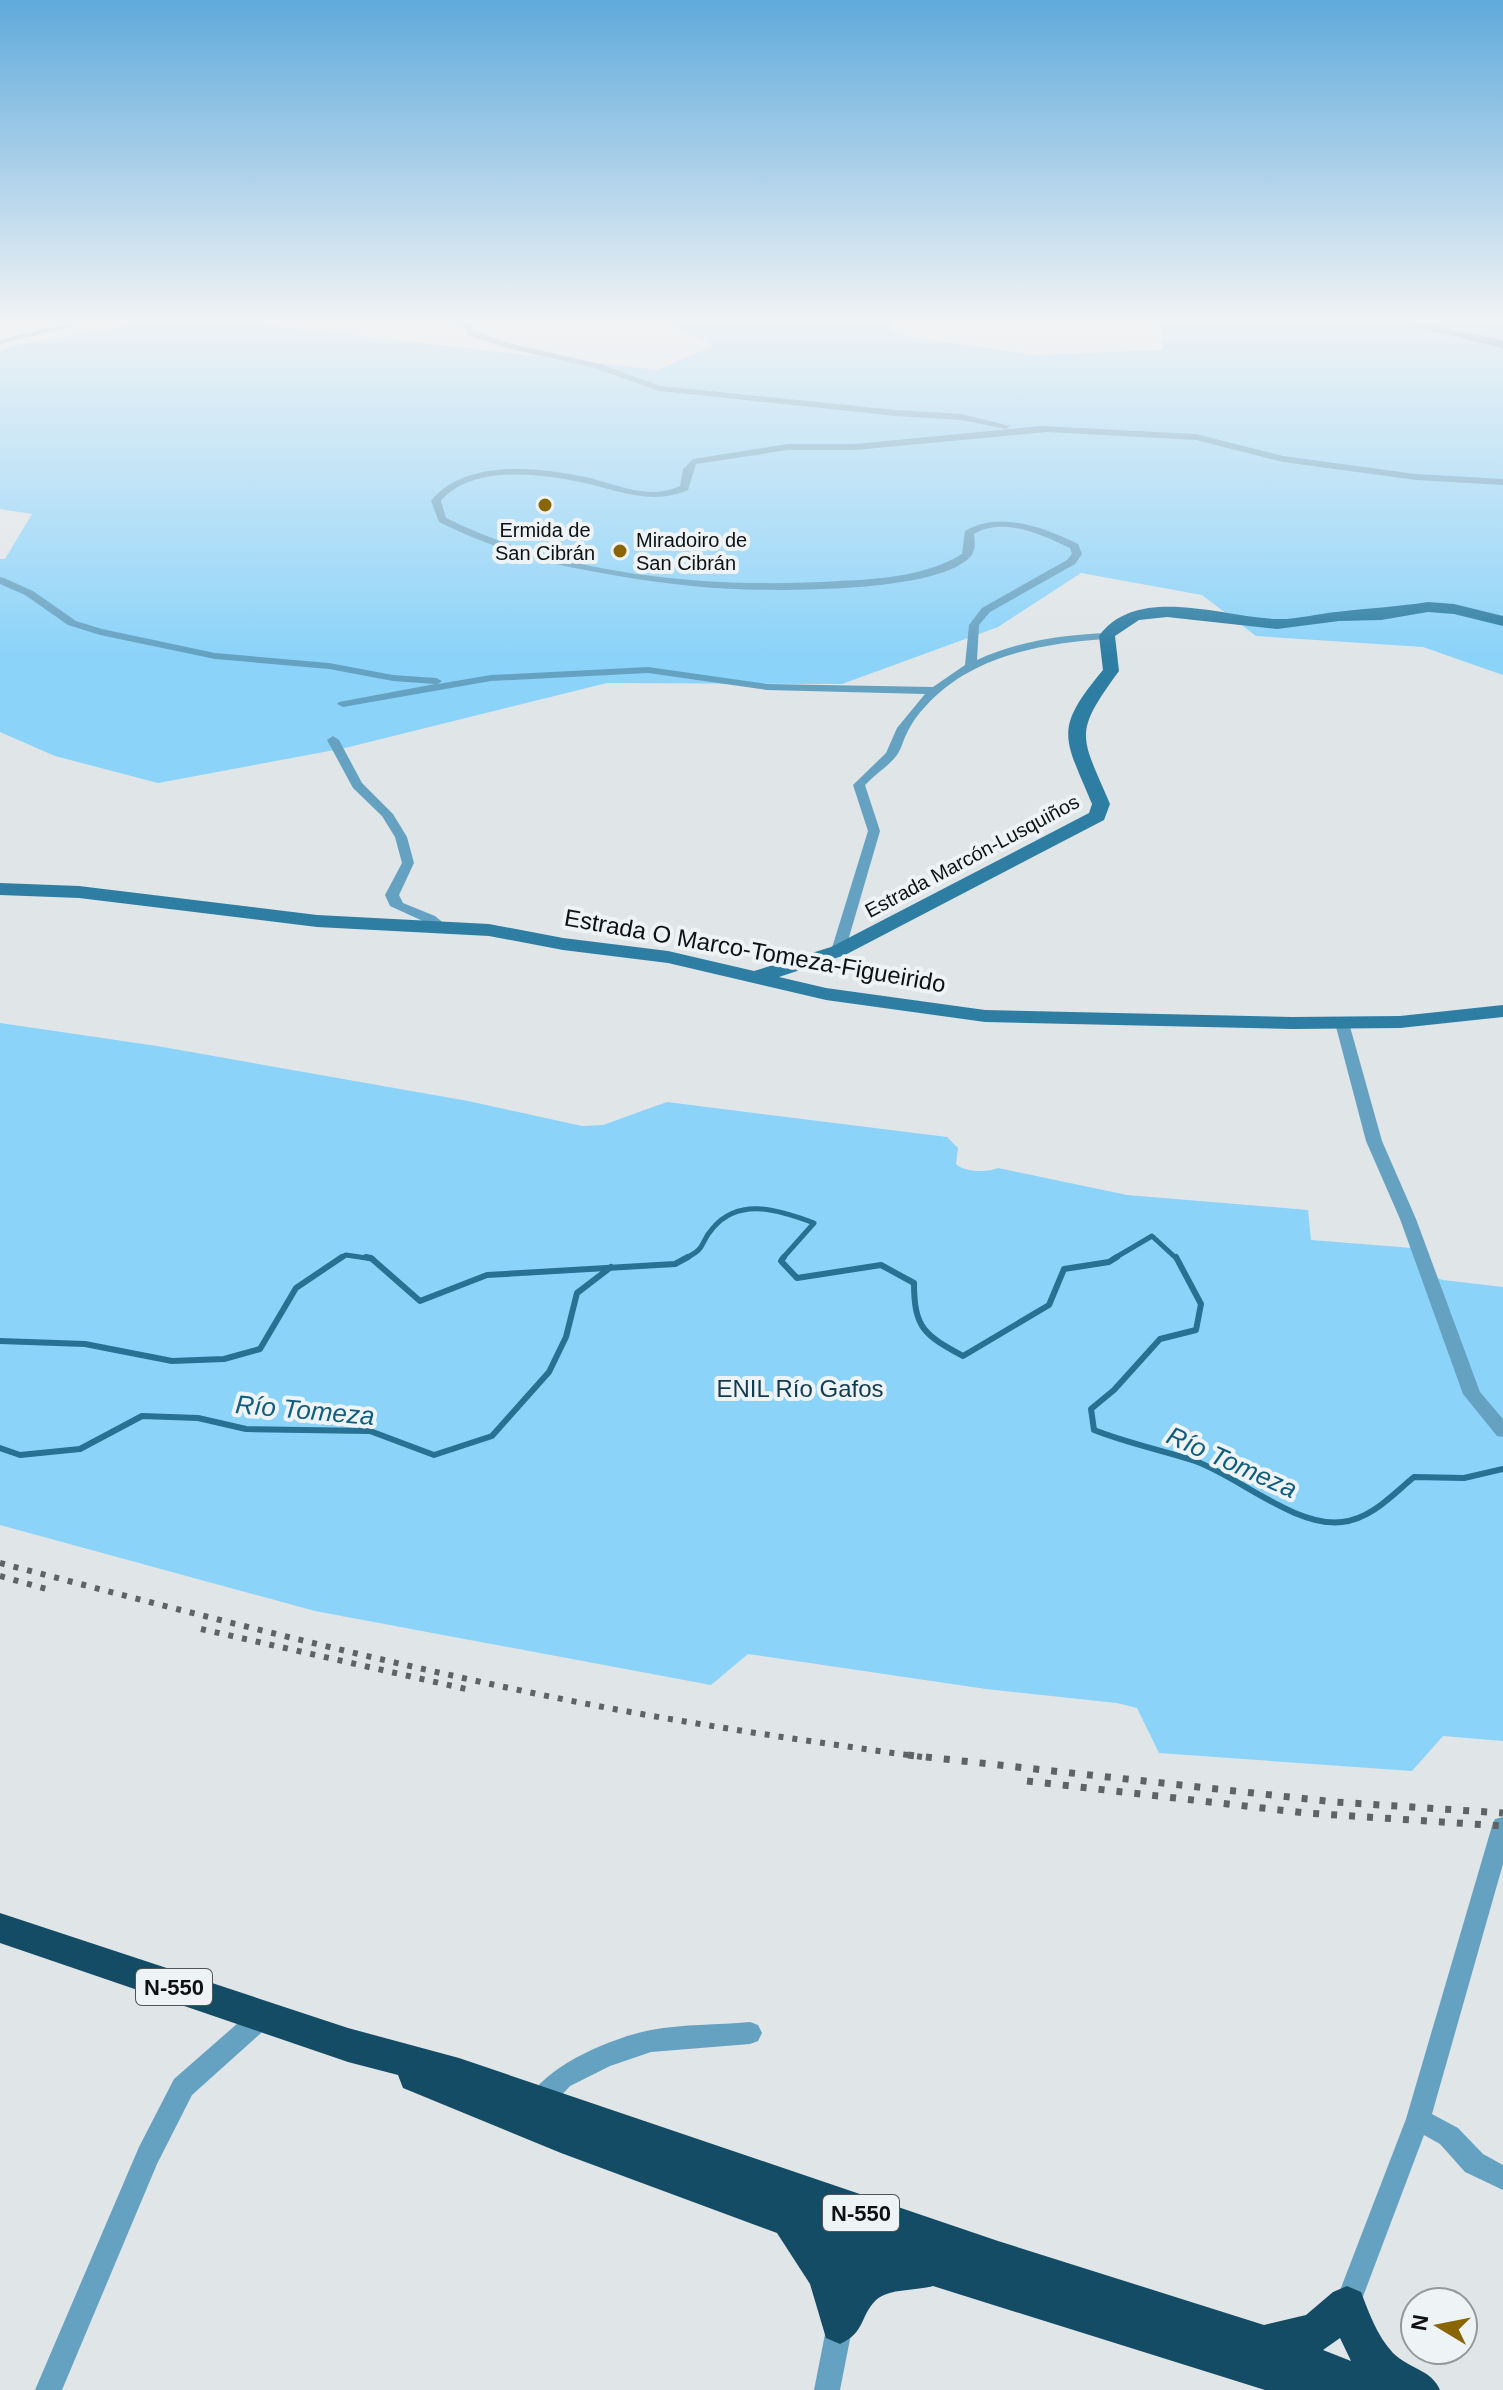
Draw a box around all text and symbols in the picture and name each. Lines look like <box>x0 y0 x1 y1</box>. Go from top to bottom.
marker: Ermida de San Cibrán <box>536 496 554 514</box>
place label: Ermida de San Cibrán <box>495 519 595 564</box>
place label: Miradoiro de San Cibrán <box>636 529 747 574</box>
marker: Miradoiro de San Cibrán <box>611 542 629 560</box>
street label: Estrada Marcón-Lusquiños <box>861 790 1083 922</box>
street label: Estrada O Marco-Tomeza-Figueirido <box>562 904 948 997</box>
park label: ENIL Río Gafos <box>716 1375 884 1402</box>
water label: Río Tomeza <box>234 1389 376 1431</box>
water label: Río Tomeza <box>1162 1420 1302 1504</box>
road number: N-550 <box>136 1969 212 2005</box>
road number: N-550 <box>823 2195 899 2231</box>
north arrow <box>1399 2286 1479 2366</box>
text: N <box>1406 2313 1433 2333</box>

